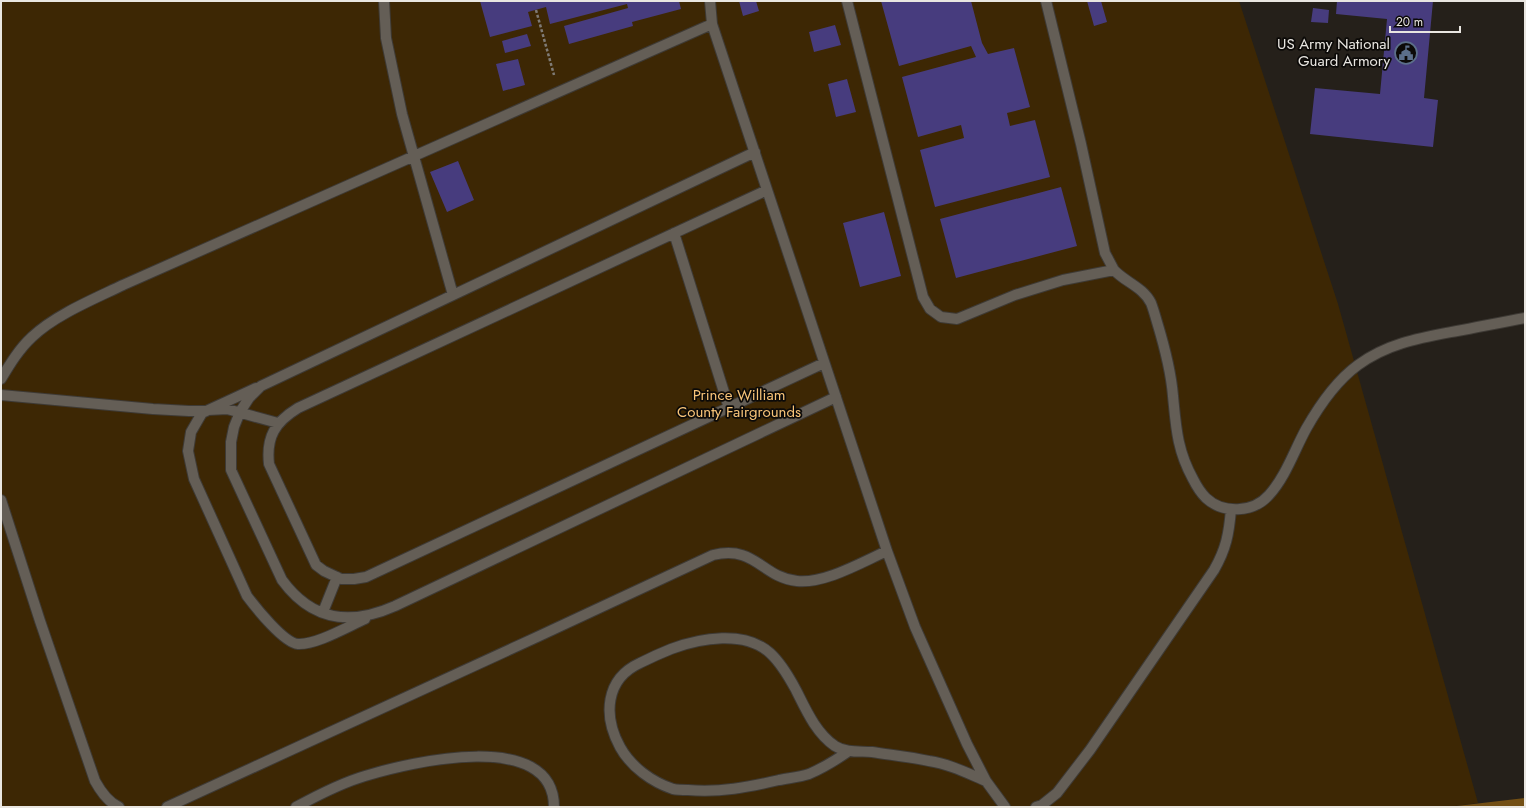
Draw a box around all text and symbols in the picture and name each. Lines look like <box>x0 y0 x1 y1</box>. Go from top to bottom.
scale bar <box>1390 8 1460 34</box>
text: 20 m <box>1396 13 1423 31</box>
place label: US Army National Guard Armory <box>1277 33 1390 72</box>
public building icon: US Army National Guard Armory <box>1393 40 1419 66</box>
park label: Prince William County Fairgrounds <box>677 384 801 423</box>

